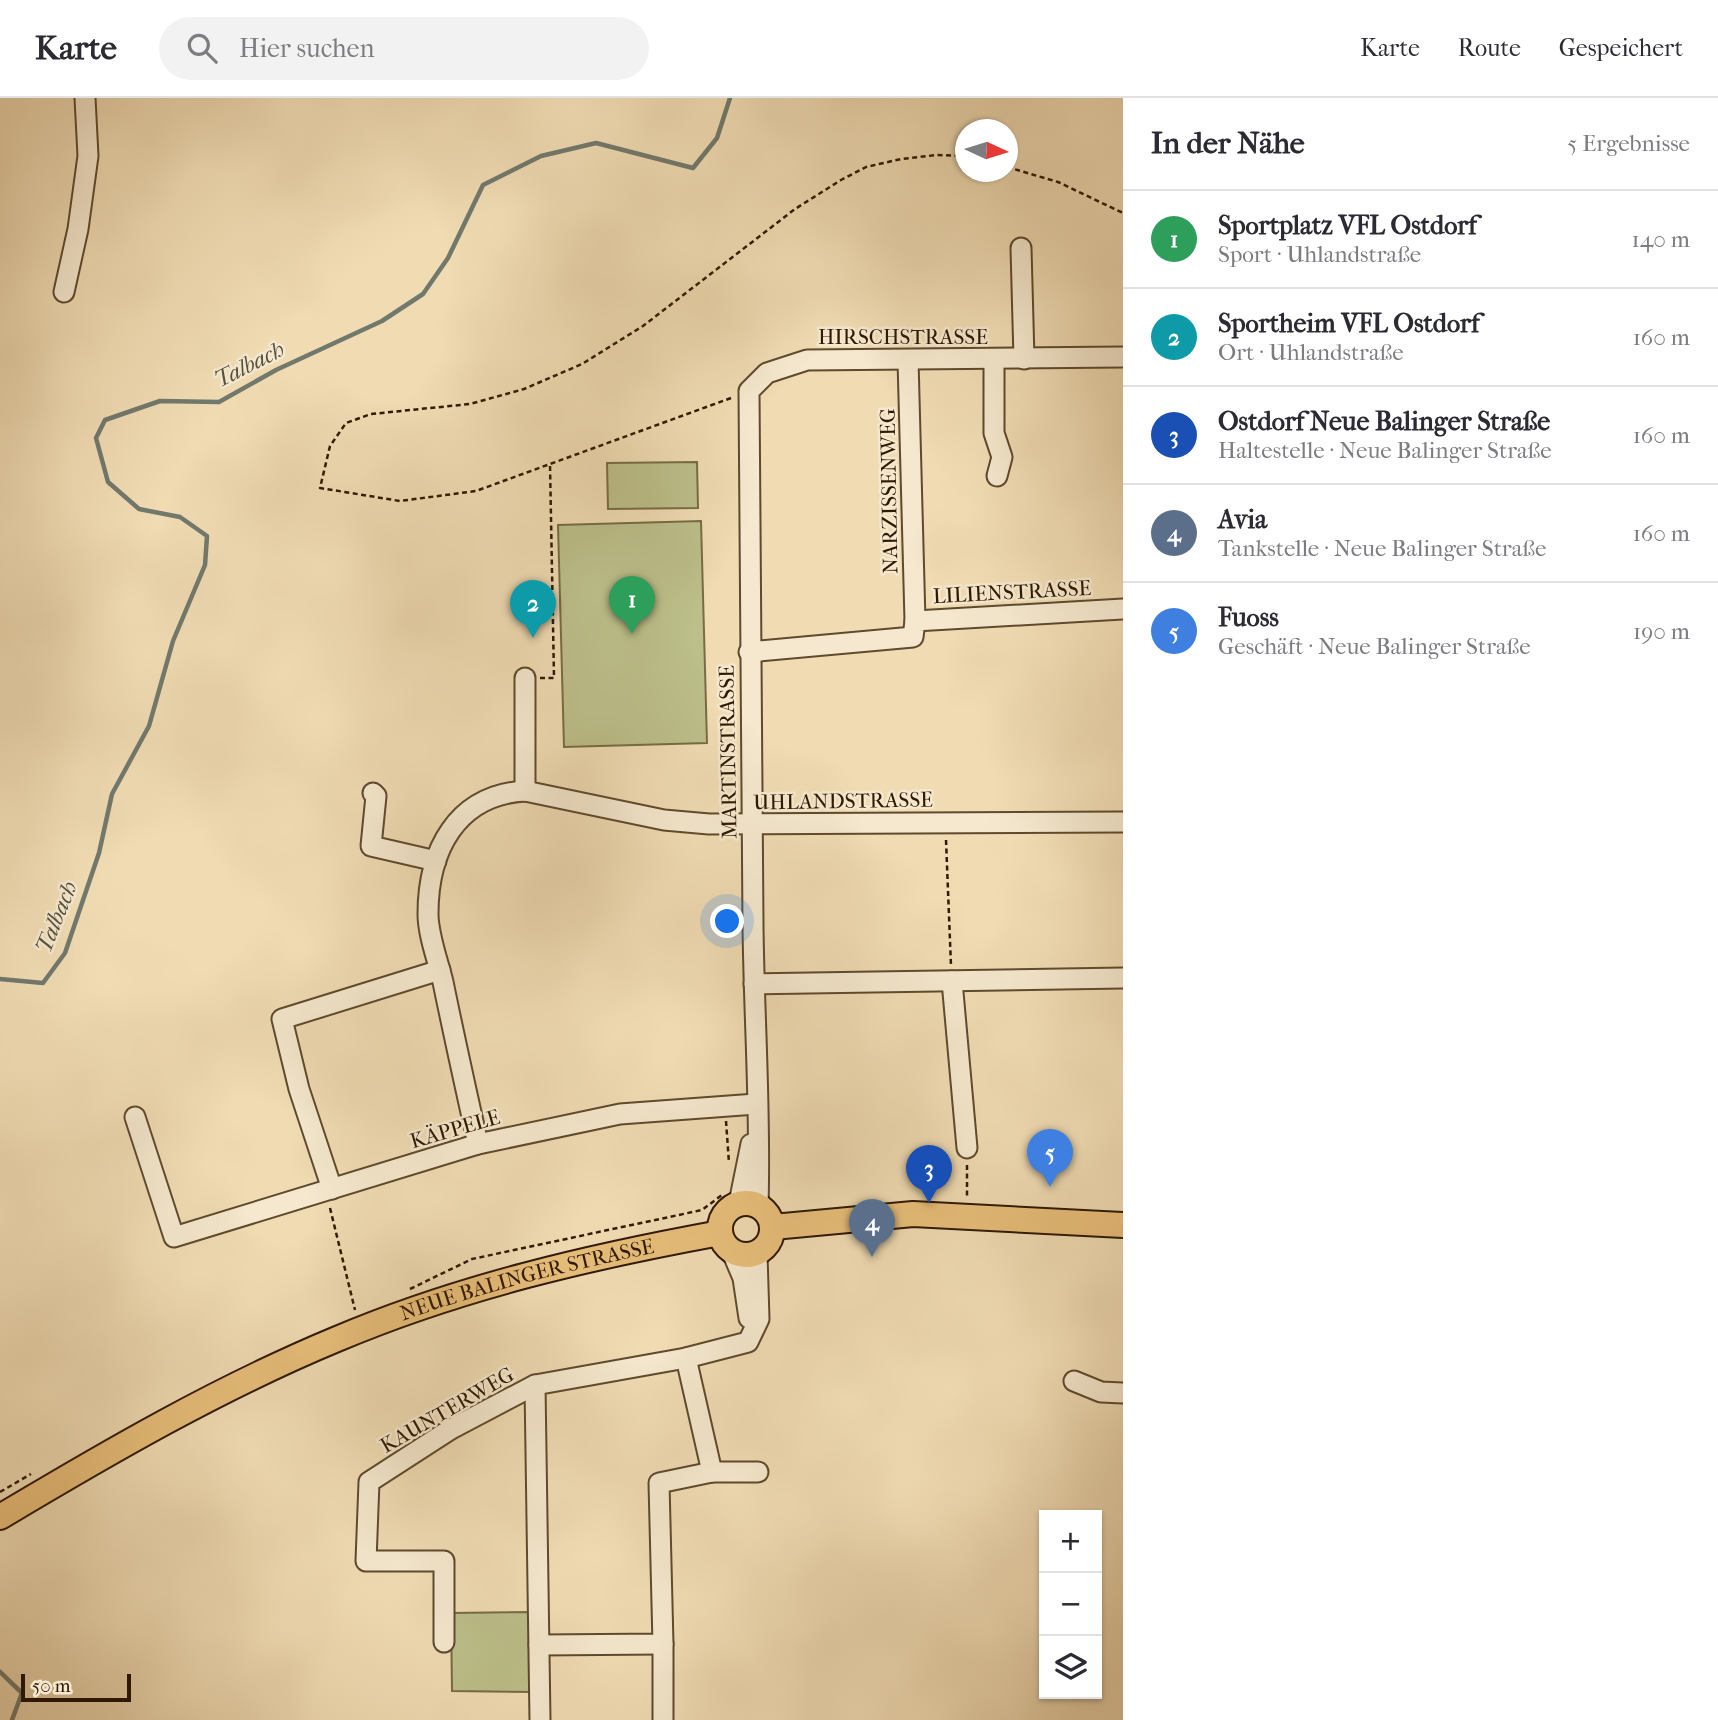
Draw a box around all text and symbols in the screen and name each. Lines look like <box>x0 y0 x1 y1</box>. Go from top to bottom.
search box <box>159 17 649 80</box>
text: Karte <box>35 29 117 68</box>
icon: search <box>183 29 221 67</box>
text: Hier suchen <box>239 33 375 64</box>
text: Karte <box>1360 34 1420 62</box>
text: Route <box>1458 34 1521 62</box>
text: Gespeichert <box>1559 34 1683 62</box>
north arrow <box>955 119 1018 182</box>
text: In der Nähe <box>1151 126 1305 161</box>
text: 5 Ergebnisse <box>1567 130 1690 157</box>
text: Sportplatz VFL Ostdorf <box>1218 210 1477 241</box>
text: 1 <box>1170 226 1178 253</box>
text: 140 m <box>1631 226 1690 253</box>
text: Sport · Uhlandstraße <box>1218 241 1421 268</box>
text: Sportheim VFL Ostdorf <box>1218 308 1480 339</box>
text: 2 <box>1168 324 1180 351</box>
text: 160 m <box>1633 324 1690 351</box>
street label: HIRSCHSTRASSE <box>818 325 988 349</box>
water label: Talbach <box>210 335 289 393</box>
text: Ort · Uhlandstraße <box>1218 339 1404 366</box>
text: Ostdorf Neue Balinger Straße <box>1218 406 1550 437</box>
street label: NARZISSENWEG <box>876 408 902 574</box>
text: 3 <box>1169 422 1179 449</box>
text: 160 m <box>1633 422 1690 449</box>
text: Haltestelle · Neue Balinger Straße <box>1218 437 1552 464</box>
text: Avia <box>1218 504 1267 535</box>
text: 4 <box>1167 520 1181 547</box>
text: 160 m <box>1633 520 1690 547</box>
text: Tankstelle · Neue Balinger Straße <box>1218 535 1546 562</box>
pin: 1 <box>609 576 655 634</box>
street label: LILIENSTRASSE <box>932 576 1092 608</box>
pin: 2 <box>510 580 556 638</box>
text: Fuoss <box>1218 602 1279 633</box>
text: 5 <box>1169 618 1179 645</box>
text: 190 m <box>1633 618 1690 645</box>
text: Geschäft · Neue Balinger Straße <box>1218 633 1531 660</box>
street label: MARTINSTRASSE <box>714 665 742 839</box>
street label: UHLANDSTRASSE <box>753 787 933 815</box>
water label: Talbach <box>30 877 83 957</box>
your location <box>710 904 744 938</box>
street label: KÄPPELE <box>407 1105 503 1153</box>
pin: 5 <box>1027 1129 1073 1187</box>
pin: 3 <box>906 1145 952 1203</box>
pin: 4 <box>849 1199 895 1257</box>
street label: NEUE BALINGER STRASSE <box>397 1234 656 1325</box>
street label: KAUNTERWEG <box>376 1362 518 1458</box>
map controls <box>1039 1510 1102 1699</box>
button: + <box>1039 1510 1102 1573</box>
button: − <box>1039 1573 1102 1636</box>
button: layers <box>1039 1636 1102 1699</box>
scale bar <box>21 1671 131 1703</box>
text: 50 m <box>32 1675 71 1697</box>

